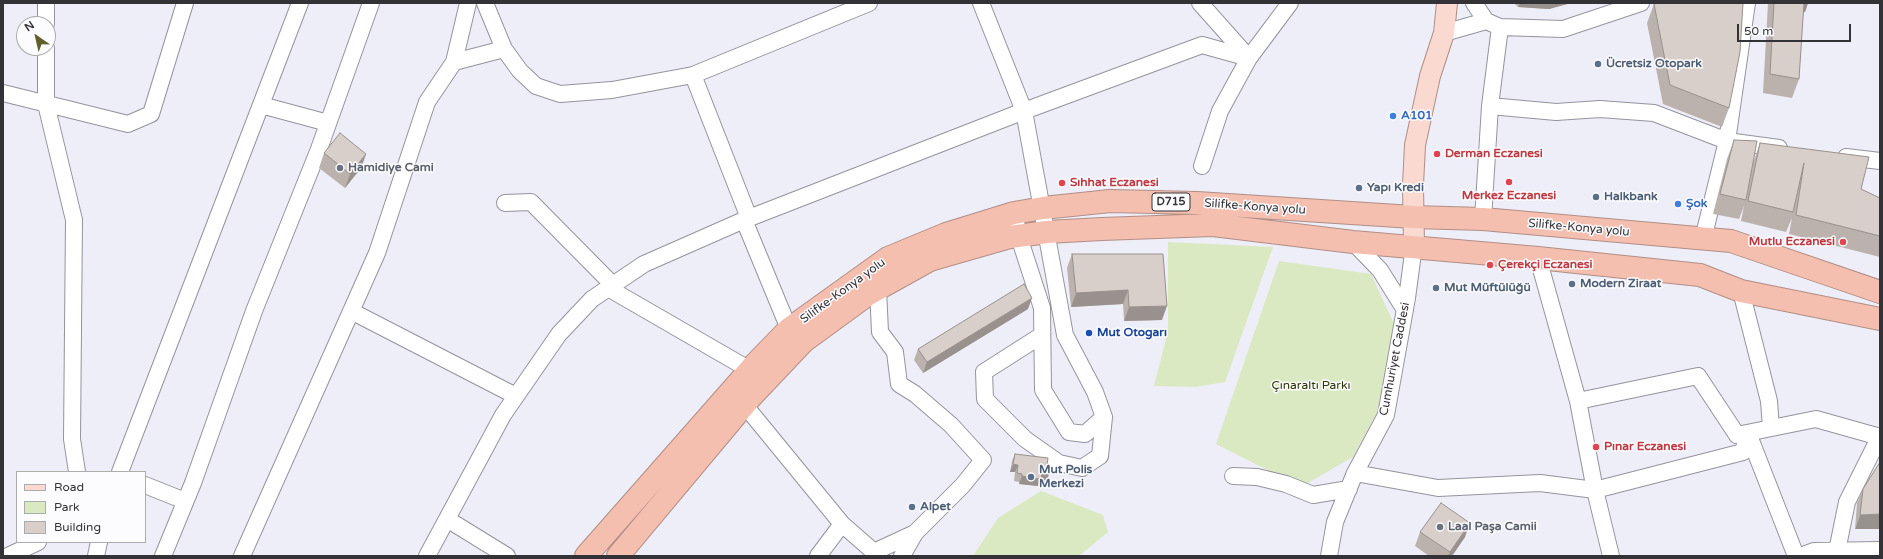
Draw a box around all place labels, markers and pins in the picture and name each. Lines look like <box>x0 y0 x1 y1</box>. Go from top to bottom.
place label: Ücretsiz Otopark <box>1606 57 1702 71</box>
marker: Ücretsiz Otopark <box>1593 59 1603 69</box>
place label: A101 <box>1401 109 1433 123</box>
marker: A101 <box>1388 111 1398 121</box>
place label: Derman Eczanesi <box>1445 147 1543 161</box>
marker: Derman Eczanesi <box>1432 149 1442 159</box>
place label: Hamidiye Cami <box>348 161 434 175</box>
marker: Hamidiye Cami <box>335 163 345 173</box>
place label: Sıhhat Eczanesi <box>1070 176 1159 190</box>
marker: Merkez Eczanesi <box>1504 177 1514 187</box>
marker: Sıhhat Eczanesi <box>1057 178 1067 188</box>
place label: Yapı Kredi <box>1367 181 1424 195</box>
marker: Yapı Kredi <box>1354 183 1364 193</box>
place label: Merkez Eczanesi <box>1462 189 1556 203</box>
place label: Halkbank <box>1604 190 1657 204</box>
marker: Halkbank <box>1591 192 1601 202</box>
place label: Şok <box>1686 197 1707 211</box>
marker: Şok <box>1673 199 1683 209</box>
place label: Mutlu Eczanesi <box>1749 235 1835 249</box>
marker: Mutlu Eczanesi <box>1838 237 1848 247</box>
place label: Çerekçi Eczanesi <box>1498 258 1593 272</box>
marker: Çerekçi Eczanesi <box>1485 260 1495 270</box>
place label: Modern Ziraat <box>1580 277 1661 291</box>
marker: Modern Ziraat <box>1567 279 1577 289</box>
place label: Mut Müftülüğü <box>1444 281 1531 295</box>
marker: Mut Müftülüğü <box>1431 283 1441 293</box>
place label: Mut Otogarı <box>1097 326 1167 340</box>
marker: Mut Otogarı <box>1084 328 1094 338</box>
place label: Pınar Eczanesi <box>1604 440 1686 454</box>
marker: Pınar Eczanesi <box>1591 442 1601 452</box>
place label: Mut Polis Merkezi <box>1039 463 1092 491</box>
marker: Mut Polis Merkezi <box>1026 472 1036 482</box>
place label: Alpet <box>920 500 951 514</box>
marker: Alpet <box>907 502 917 512</box>
place label: Laal Paşa Camii <box>1448 520 1537 534</box>
marker: Laal Paşa Camii <box>1435 522 1445 532</box>

